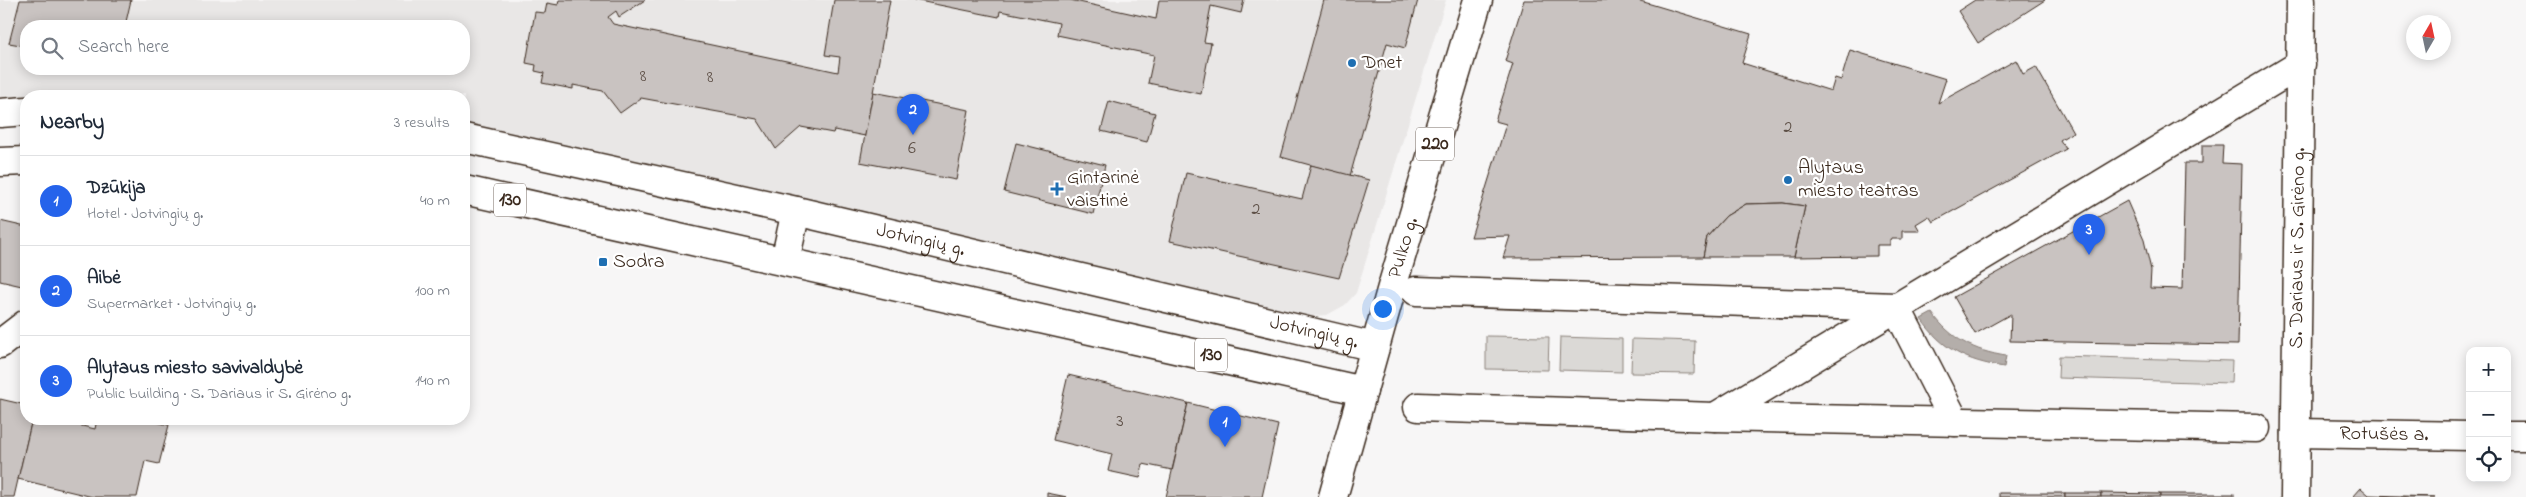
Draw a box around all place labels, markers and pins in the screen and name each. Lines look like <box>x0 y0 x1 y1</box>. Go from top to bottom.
place label: Dnet <box>1361 49 1403 78</box>
marker: Dnet <box>1346 57 1358 69</box>
pin: 2 <box>897 94 929 135</box>
place label: Alytaus miesto teatras <box>1798 154 1919 206</box>
place label: Gintarinė vaistinė <box>1067 164 1139 216</box>
marker: Alytaus miesto teatras <box>1782 174 1794 186</box>
marker: Gintarinė vaistinė <box>1051 183 1063 195</box>
pin: 3 <box>2073 214 2105 255</box>
place label: Sodra <box>613 248 664 277</box>
marker: Sodra <box>597 256 609 268</box>
pin: 1 <box>1209 406 1241 447</box>

